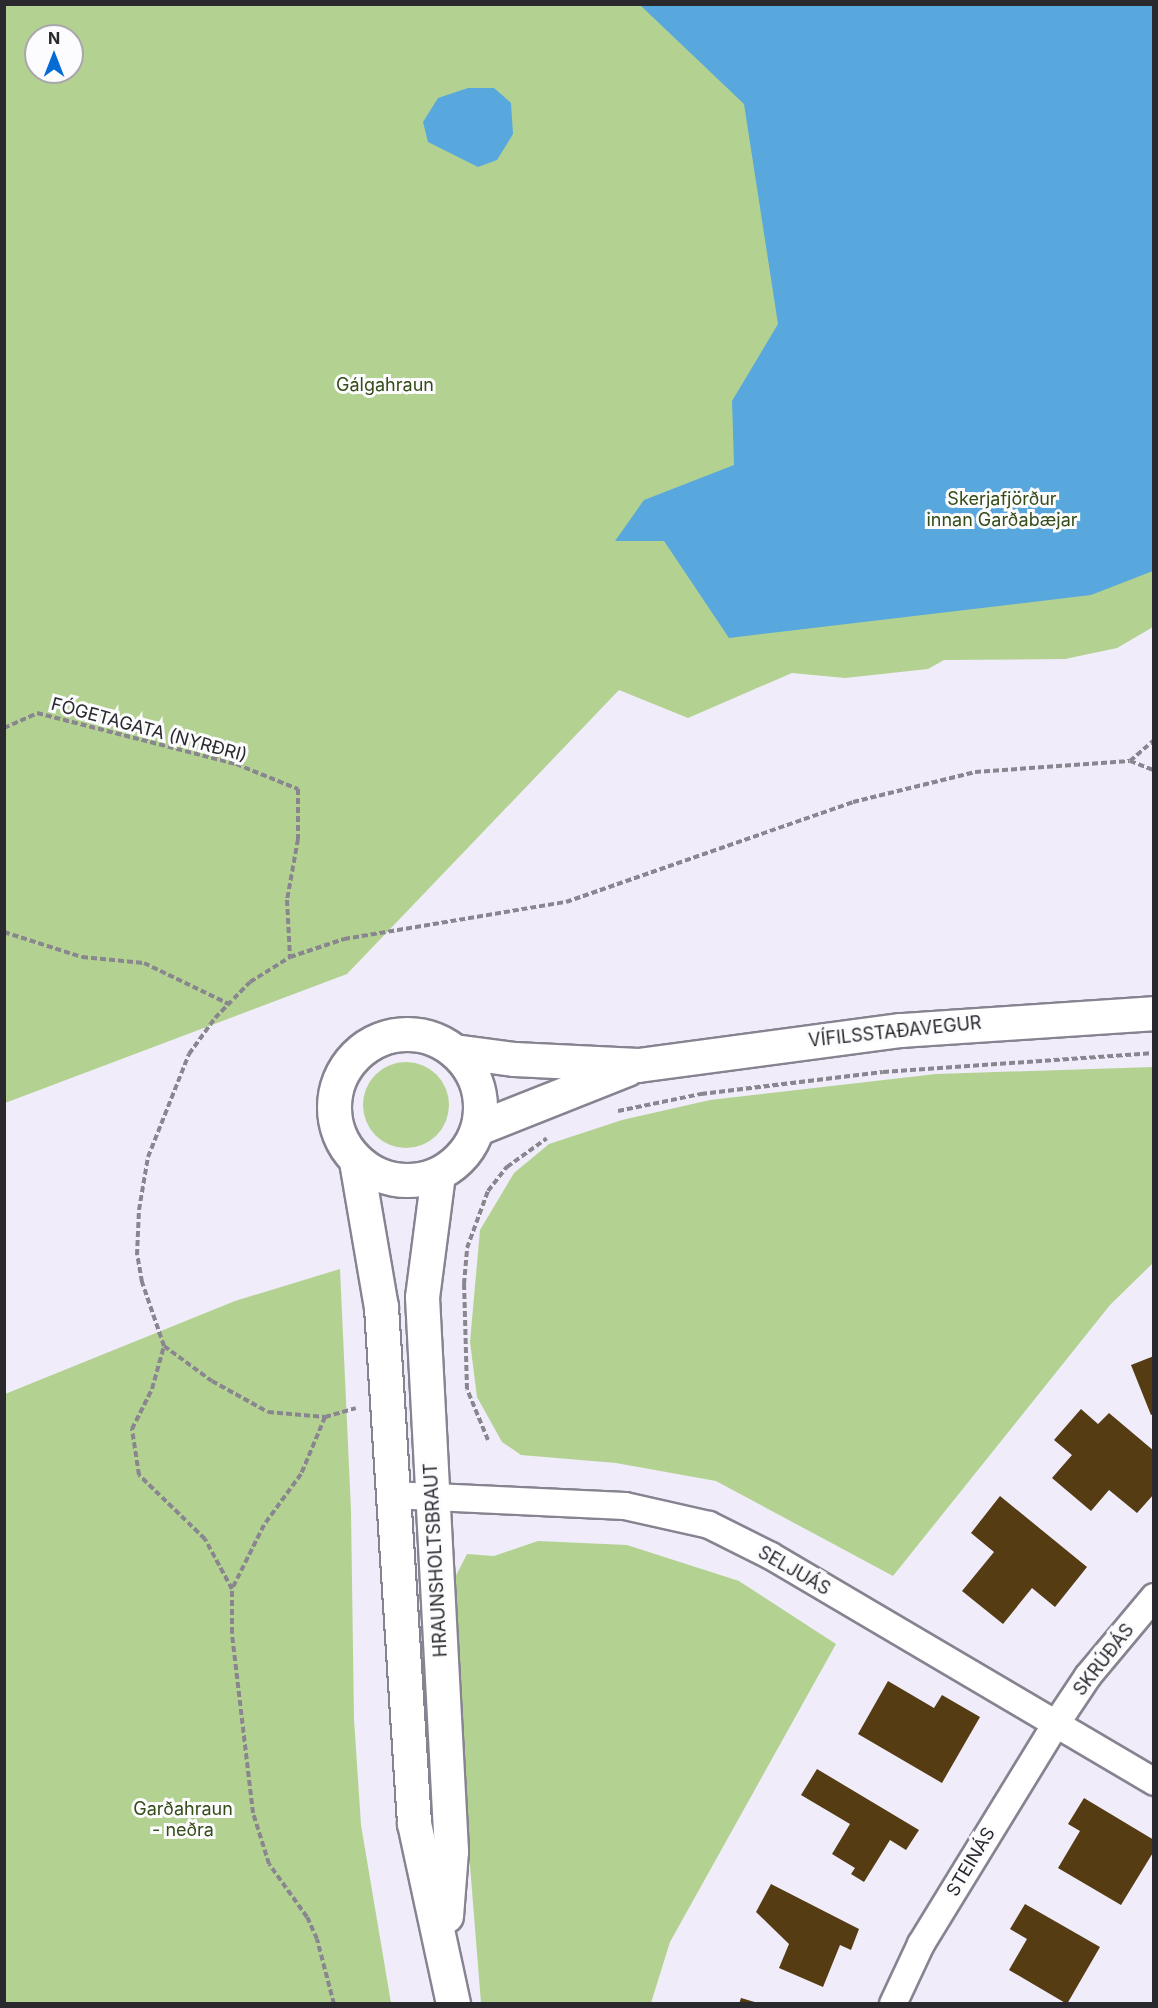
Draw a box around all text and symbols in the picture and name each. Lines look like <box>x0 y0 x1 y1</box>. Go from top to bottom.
north arrow <box>24 24 84 84</box>
text: N <box>48 28 60 48</box>
park label: Gálgahraun <box>336 374 434 396</box>
park label: Skerjafjörður innan Garðabæjar <box>926 489 1078 532</box>
street label: FÓGETAGATA (NYRÐRI) <box>49 693 249 767</box>
street label: VÍFILSSTAÐAVEGUR <box>807 1012 983 1052</box>
street label: HRAUNSHOLTSBRAUT <box>420 1462 452 1658</box>
street label: SELJUÁS <box>754 1542 834 1600</box>
street label: SKRÚÐÁS <box>1069 1620 1139 1700</box>
park label: Garðahraun - neðra <box>133 1799 233 1842</box>
street label: STEINÁS <box>942 1824 1000 1900</box>

